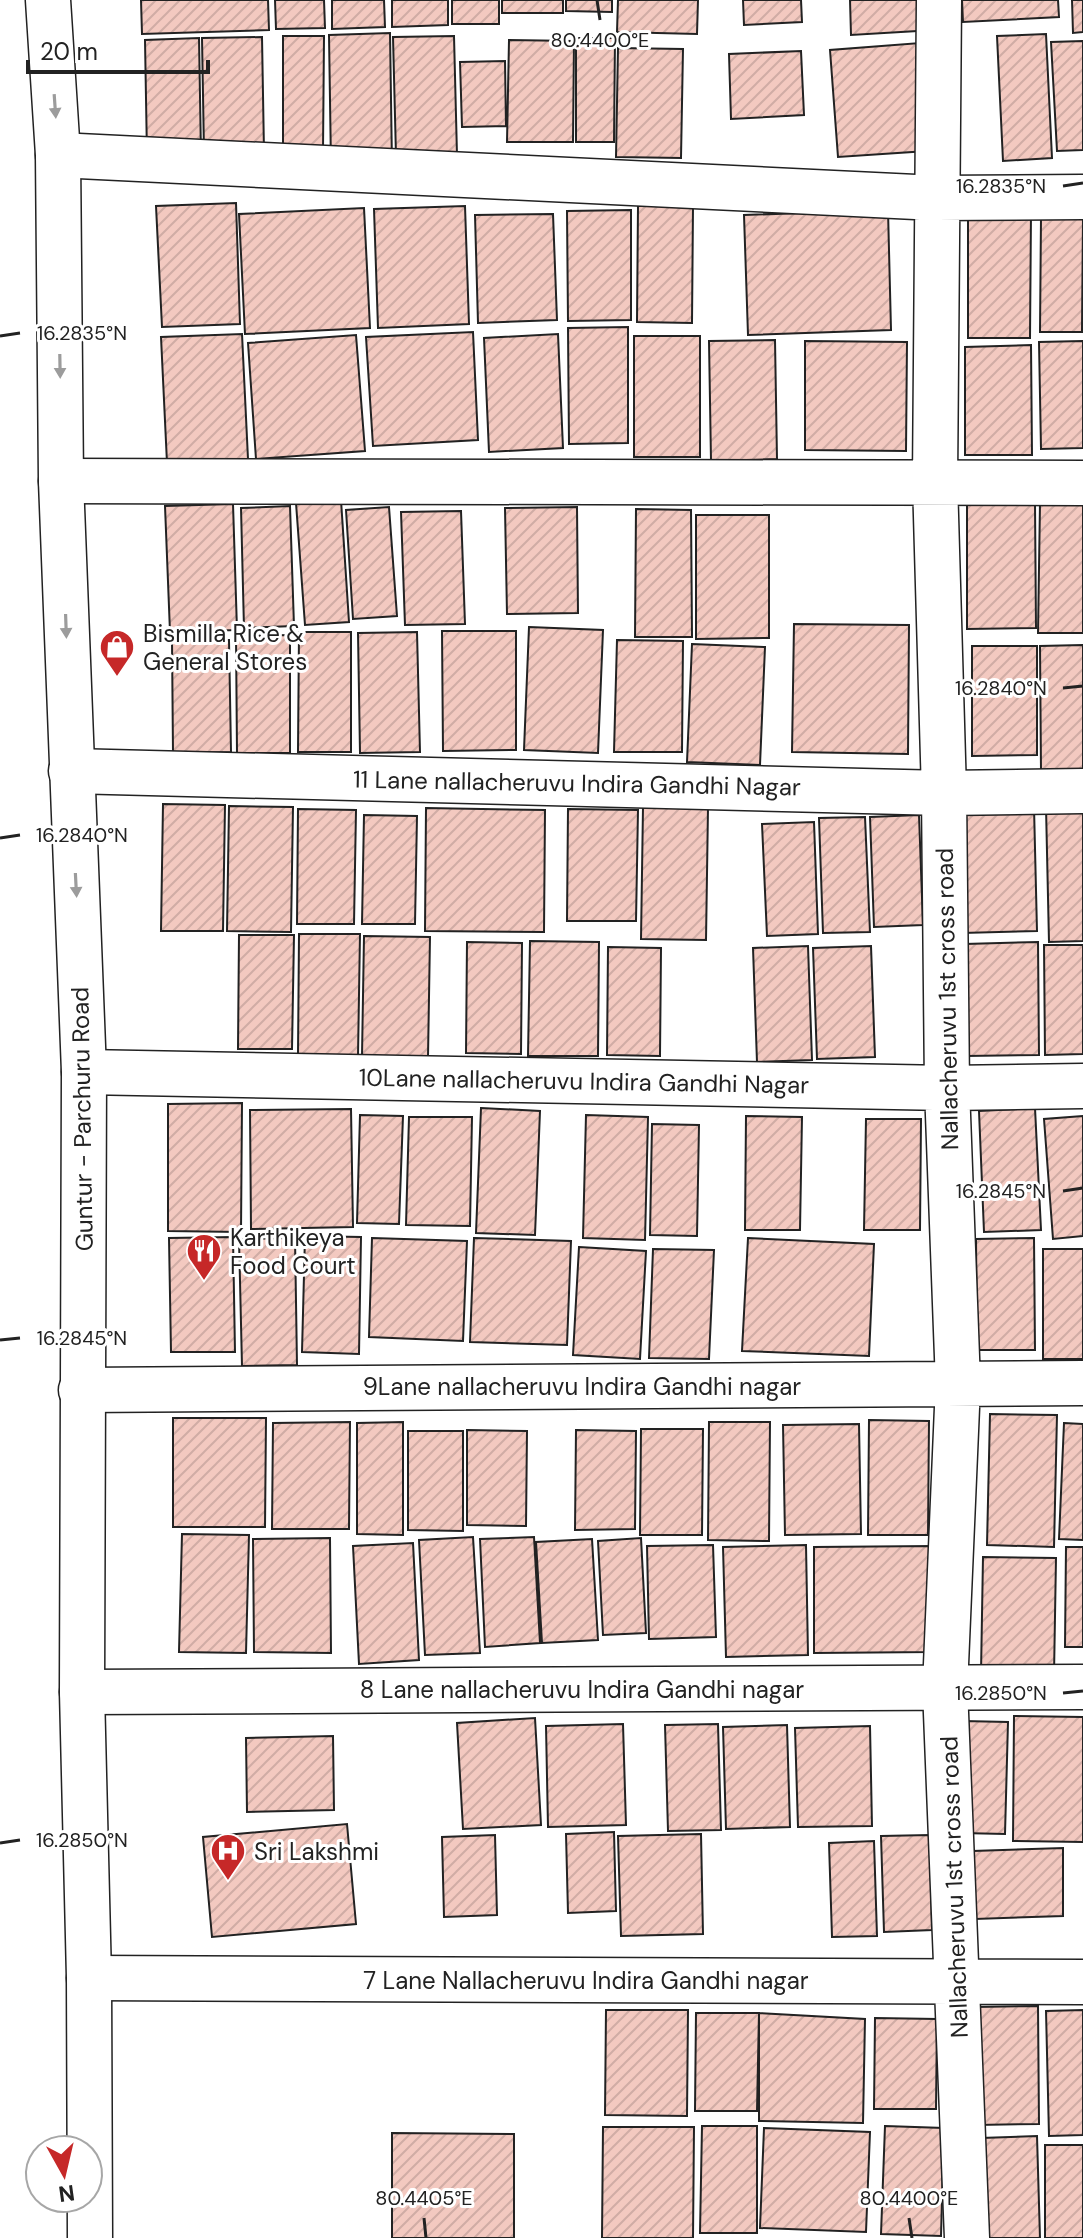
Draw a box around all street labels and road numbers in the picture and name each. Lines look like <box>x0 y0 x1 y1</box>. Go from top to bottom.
street label: 11 Lane nallacheruvu Indira Gandhi Nagar <box>353 764 801 802</box>
street label: Nallacheruvu 1st cross road <box>929 848 965 1150</box>
street label: Guntur - Parchuru Road <box>64 986 100 1252</box>
street label: 10Lane nallacheruvu Indira Gandhi Nagar <box>359 1062 809 1100</box>
street label: 9Lane nallacheruvu Indira Gandhi nagar <box>363 1371 801 1402</box>
street label: 8 Lane nallacheruvu Indira Gandhi nagar <box>360 1674 804 1705</box>
street label: Nallacheruvu 1st cross road <box>933 1735 975 2039</box>
street label: 7 Lane Nallacheruvu Indira Gandhi nagar <box>363 1965 809 1996</box>

